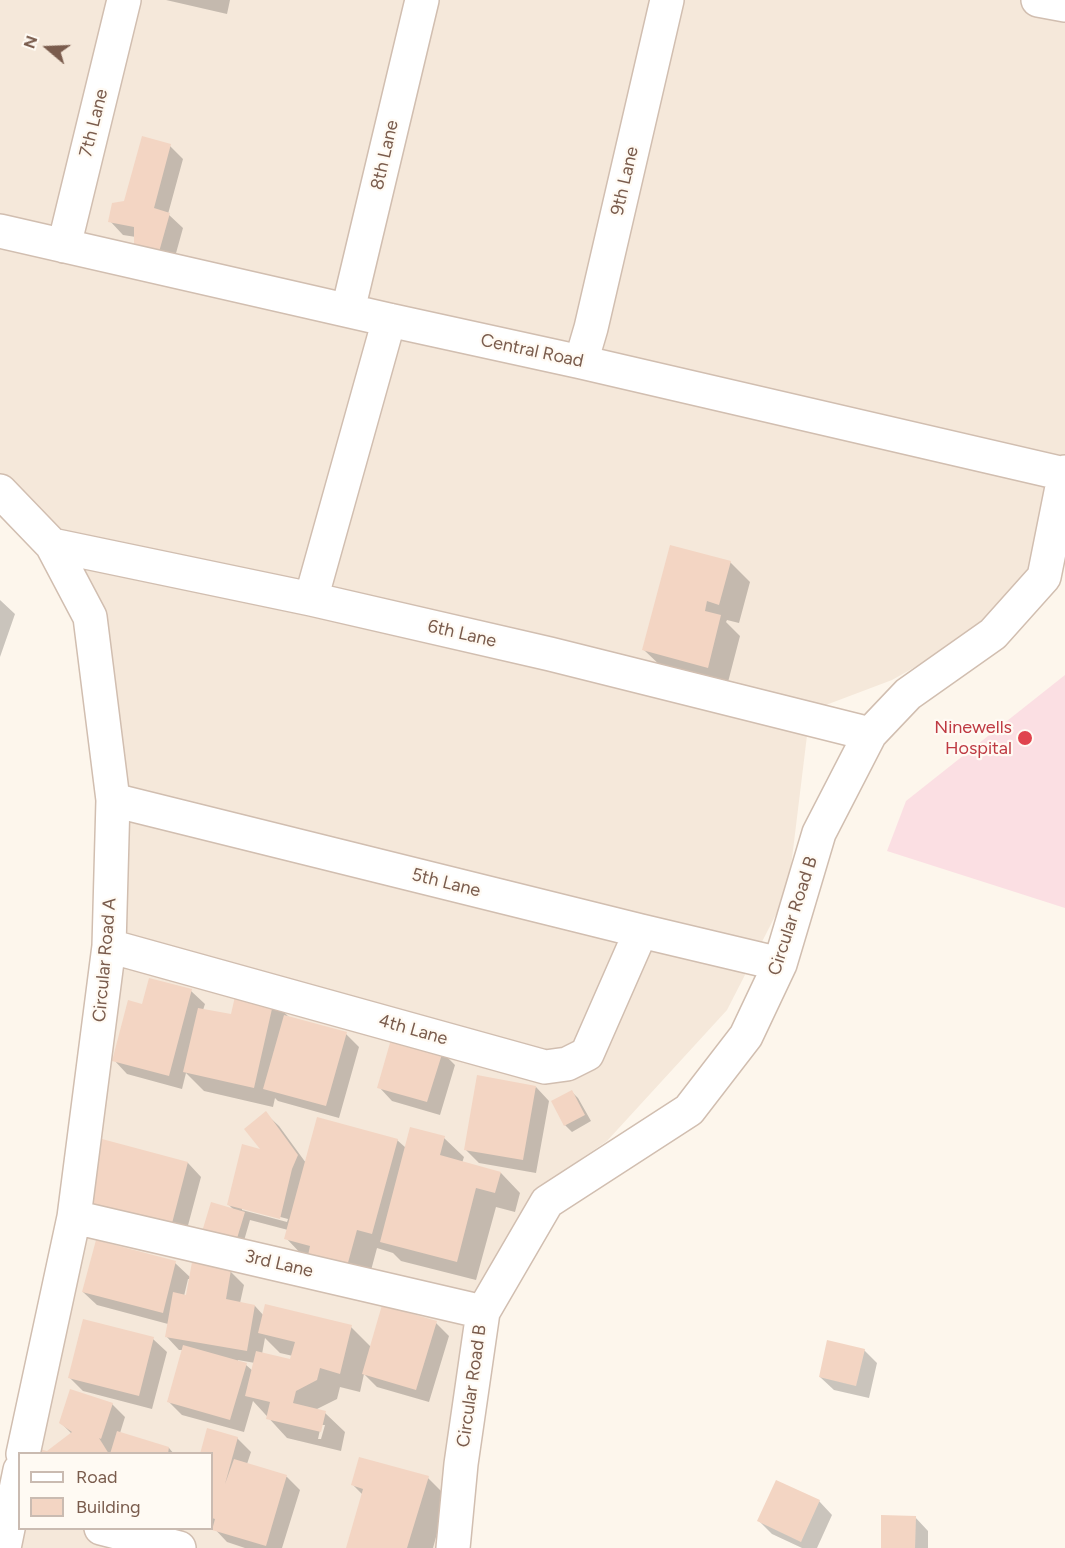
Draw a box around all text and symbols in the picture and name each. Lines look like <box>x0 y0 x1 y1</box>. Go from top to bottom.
north arrow <box>18 18 78 78</box>
text: N <box>20 33 42 51</box>
street label: 7th Lane <box>75 87 113 159</box>
street label: 8th Lane <box>367 118 403 192</box>
street label: 9th Lane <box>607 145 643 217</box>
street label: Central Road <box>479 330 585 372</box>
street label: 6th Lane <box>426 616 498 652</box>
place label: Ninewells Hospital <box>934 717 1012 760</box>
marker: Ninewells Hospital <box>1016 729 1034 747</box>
street label: Circular Road B <box>764 854 822 978</box>
street label: 5th Lane <box>409 864 483 902</box>
street label: Circular Road A <box>89 897 121 1023</box>
street label: 4th Lane <box>376 1010 450 1050</box>
street label: 3rd Lane <box>243 1246 315 1282</box>
street label: Circular Road B <box>453 1323 491 1449</box>
legend <box>18 1452 213 1530</box>
text: Road <box>76 1466 117 1488</box>
text: Building <box>76 1496 141 1518</box>

